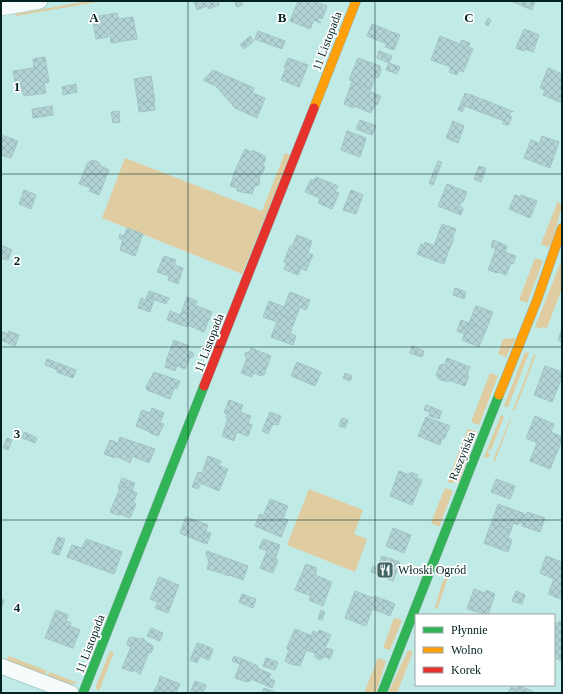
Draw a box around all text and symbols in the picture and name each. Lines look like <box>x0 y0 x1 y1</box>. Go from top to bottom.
street label: 11 Listopada <box>309 9 345 72</box>
text: A <box>89 10 99 25</box>
text: B <box>278 10 287 25</box>
text: C <box>464 10 474 25</box>
text: 1 <box>14 79 20 94</box>
text: 2 <box>14 253 20 268</box>
street label: 11 Listopada <box>191 311 227 374</box>
text: 3 <box>14 426 21 441</box>
street label: Raszyńska <box>446 429 478 482</box>
restaurant icon: Włoski Ogród <box>375 560 395 580</box>
place label: Włoski Ogród <box>398 563 466 577</box>
text: 4 <box>14 600 21 615</box>
street label: 11 Listopada <box>72 612 108 675</box>
legend <box>415 614 555 686</box>
text: Płynnie <box>451 623 488 637</box>
text: Wolno <box>451 643 483 657</box>
text: Korek <box>451 663 481 677</box>

